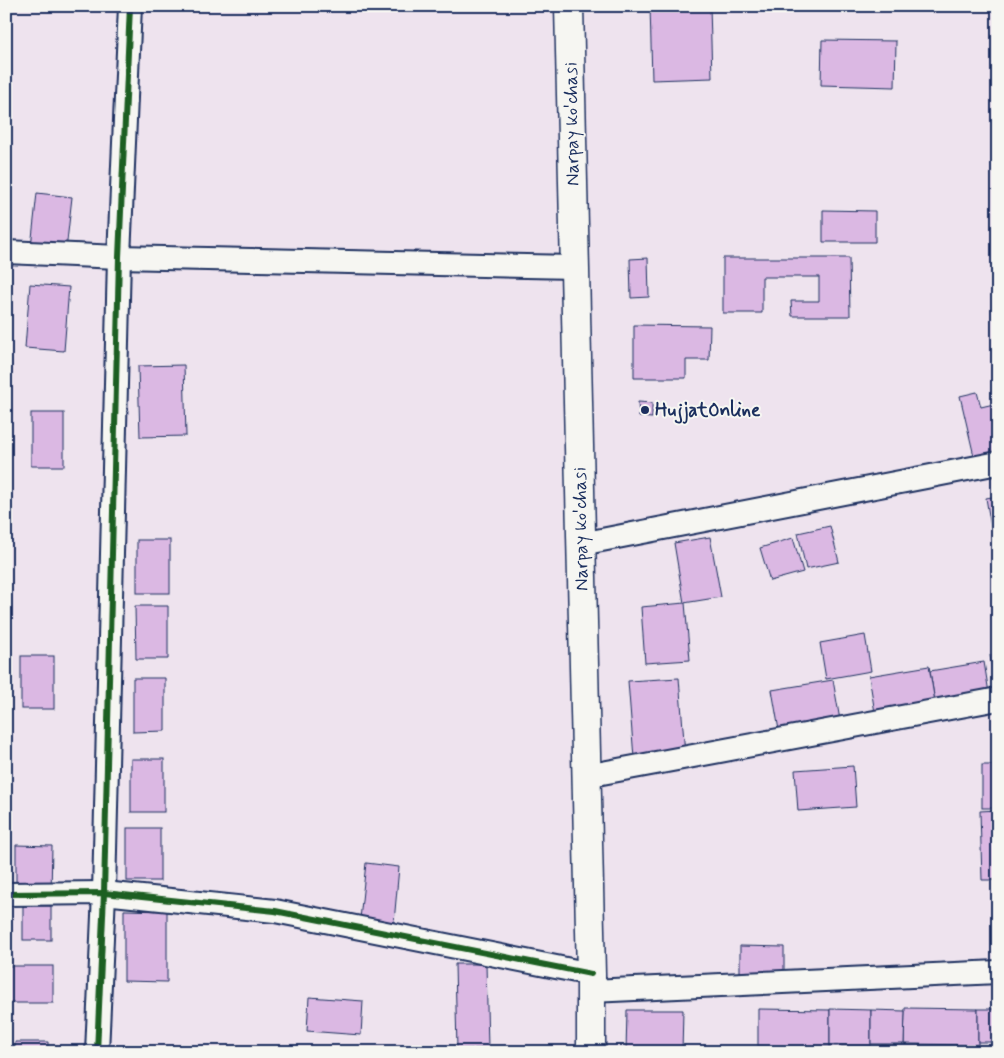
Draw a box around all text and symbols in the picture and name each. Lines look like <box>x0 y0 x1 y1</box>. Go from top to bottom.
street label: Narpay ko'chasi <box>558 62 587 186</box>
place label: HujjatOnline <box>655 398 761 424</box>
marker: HujjatOnline <box>639 404 651 416</box>
street label: Narpay ko'chasi <box>567 467 596 591</box>

